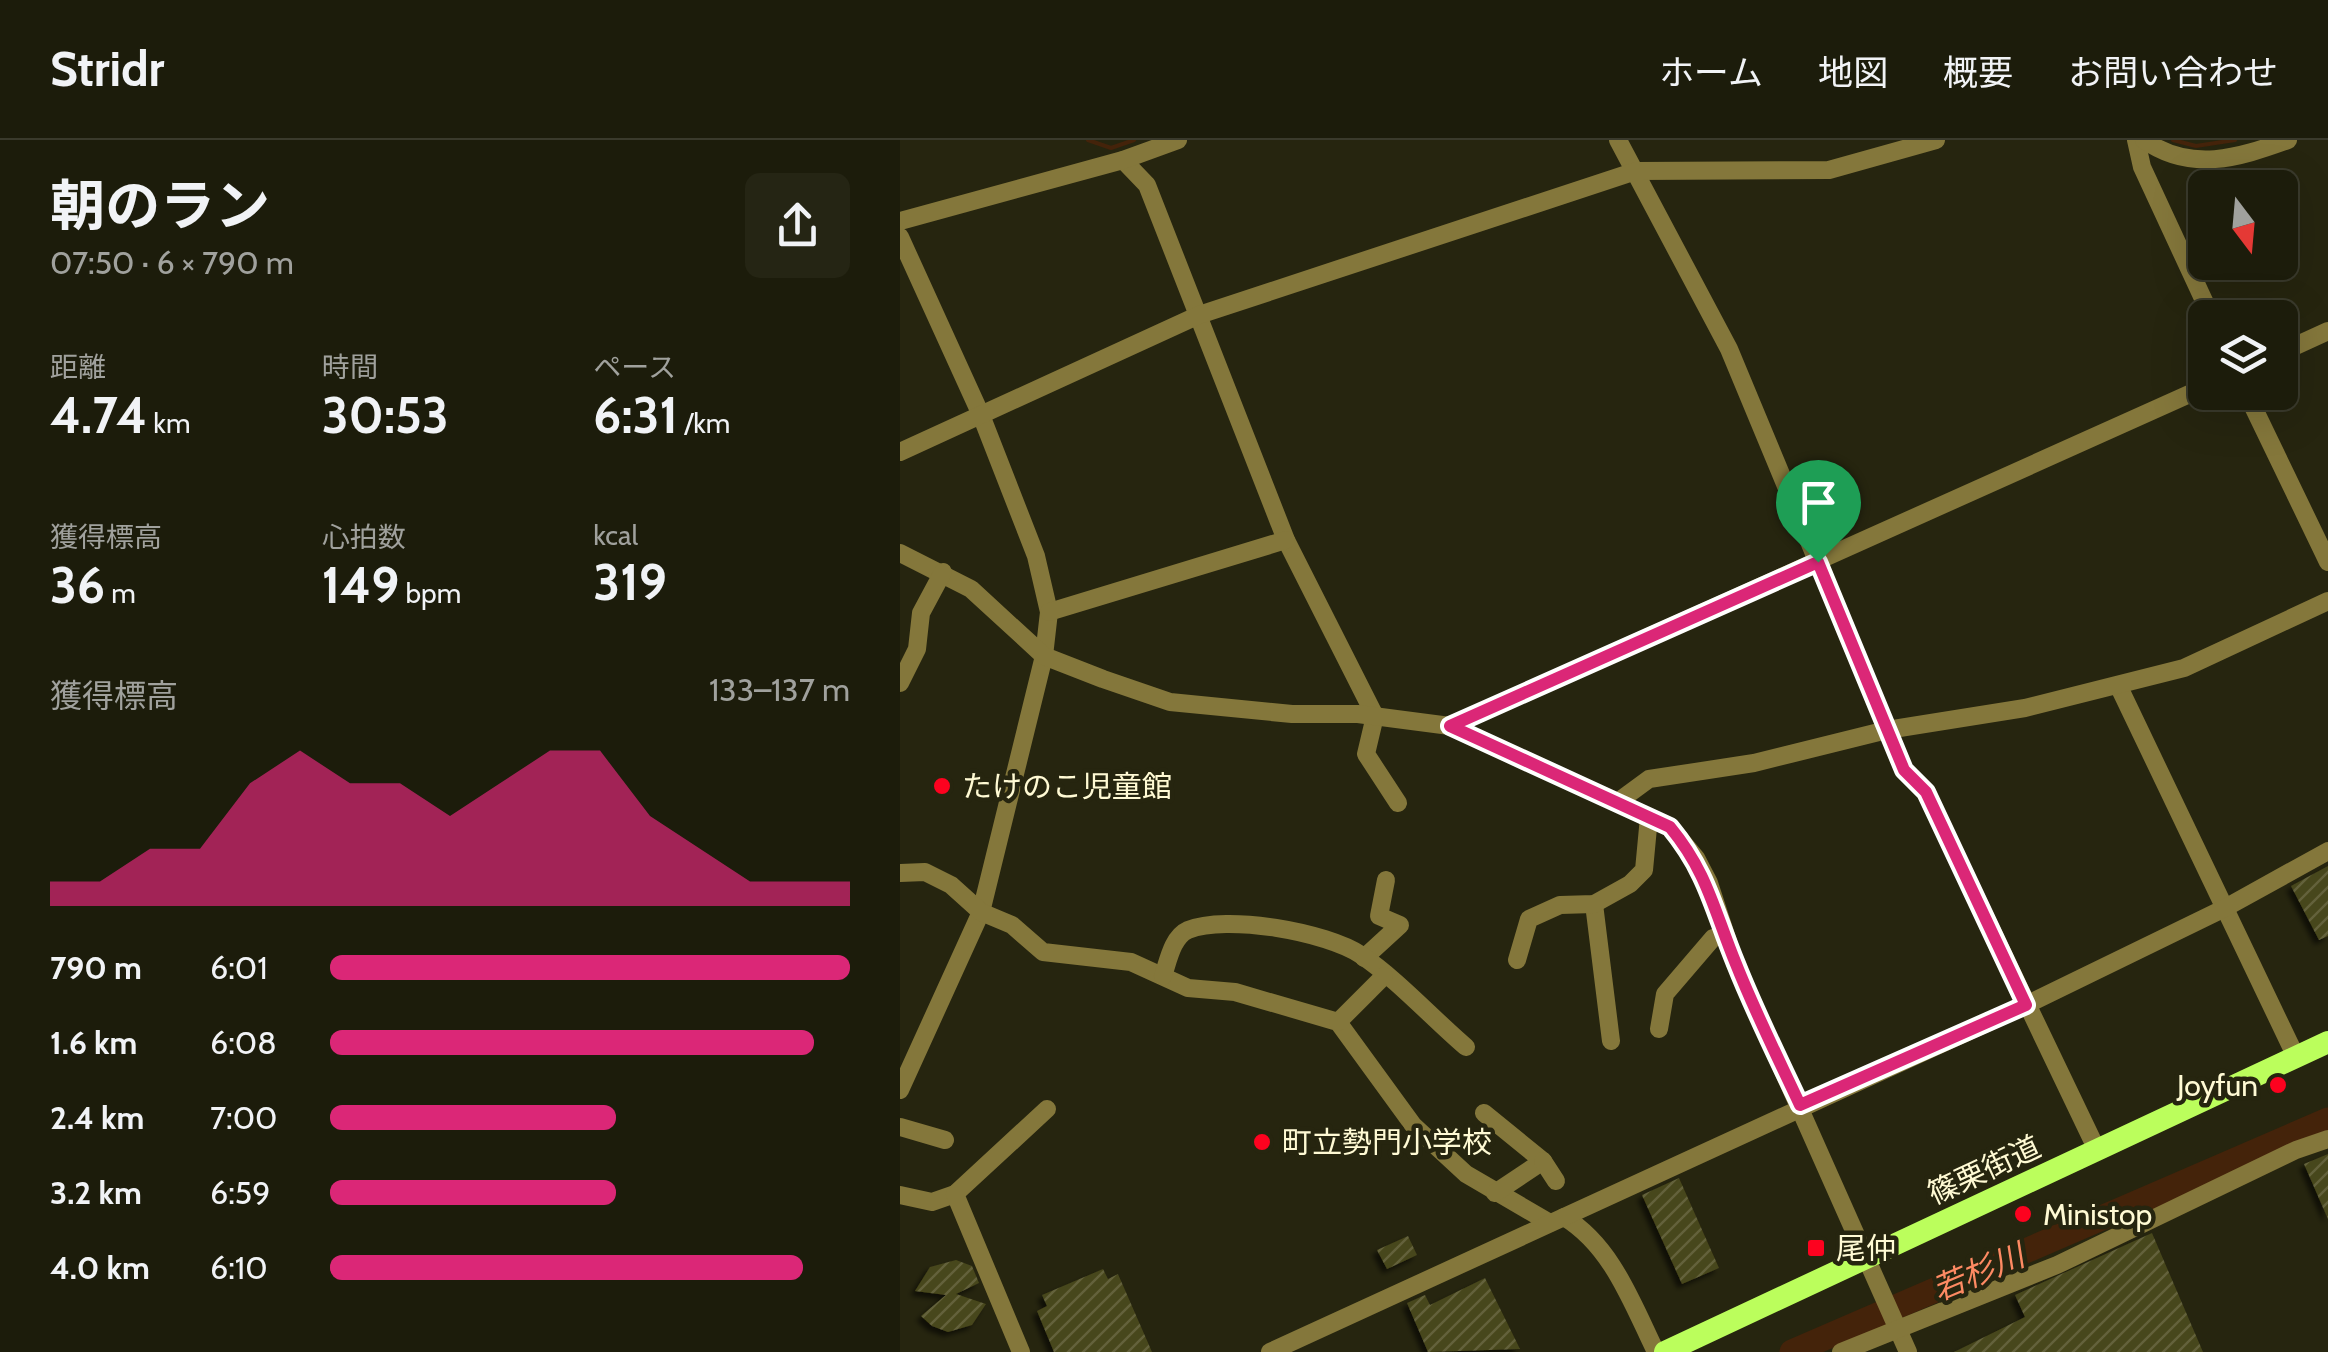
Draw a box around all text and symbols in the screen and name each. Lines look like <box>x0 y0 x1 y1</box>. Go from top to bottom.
text: Stridr <box>50 40 164 98</box>
text: ホーム <box>1659 51 1763 94</box>
text: 地図 <box>1818 51 1888 94</box>
text: 概要 <box>1943 51 2013 94</box>
text: お問い合わせ <box>2068 51 2278 94</box>
north arrow <box>2188 170 2298 280</box>
map controls <box>2188 170 2298 410</box>
text: 朝のラン <box>50 172 270 239</box>
button: share <box>745 173 850 278</box>
text: 07:50 · 6 × 790 m <box>50 243 294 282</box>
button: layers <box>2188 300 2298 410</box>
text: 距離 <box>50 350 106 384</box>
text: 時間 <box>322 350 378 384</box>
text: ペース <box>593 350 676 384</box>
text: 4.74 <box>50 385 147 446</box>
text: 30:53 <box>322 385 449 446</box>
text: 6:31 <box>593 385 678 446</box>
text: km <box>147 406 190 440</box>
text: /km <box>678 406 730 440</box>
pin <box>1776 460 1861 563</box>
icon: arrive <box>1791 475 1846 530</box>
text: kcal <box>593 518 638 552</box>
text: 獲得標高 <box>50 520 162 554</box>
text: 心拍数 <box>322 520 406 554</box>
text: 319 <box>593 552 667 613</box>
text: 36 <box>50 555 105 616</box>
text: 149 <box>322 555 399 616</box>
text: m <box>105 576 136 610</box>
text: bpm <box>399 576 461 610</box>
text: 133–137 m <box>709 670 850 709</box>
text: 獲得標高 <box>50 676 178 715</box>
place label: たけのこ児童館 <box>962 768 1172 805</box>
marker: たけのこ児童館 <box>931 775 953 797</box>
text: 790 m <box>50 948 142 987</box>
text: 6:01 <box>210 948 268 987</box>
text: 1.6 km <box>50 1023 137 1062</box>
text: 6:08 <box>210 1023 277 1062</box>
place label: Joyfun <box>2176 1067 2258 1104</box>
marker: Joyfun <box>2267 1074 2289 1096</box>
text: 2.4 km <box>50 1098 144 1137</box>
text: 7:00 <box>210 1098 277 1137</box>
place label: 町立勢門小学校 <box>1282 1124 1492 1161</box>
street label: 篠栗街道 <box>1922 1128 2046 1212</box>
marker: 町立勢門小学校 <box>1251 1131 1273 1153</box>
text: 3.2 km <box>50 1173 142 1212</box>
text: 6:59 <box>210 1173 270 1212</box>
place label: Ministop <box>2043 1196 2152 1233</box>
marker: Ministop <box>2012 1203 2034 1225</box>
place label: 尾仲 <box>1836 1230 1896 1267</box>
water label: 若杉川 <box>1926 1234 2033 1309</box>
marker: 尾仲 <box>1805 1237 1827 1259</box>
text: 4.0 km <box>50 1248 150 1287</box>
text: 6:10 <box>210 1248 268 1287</box>

